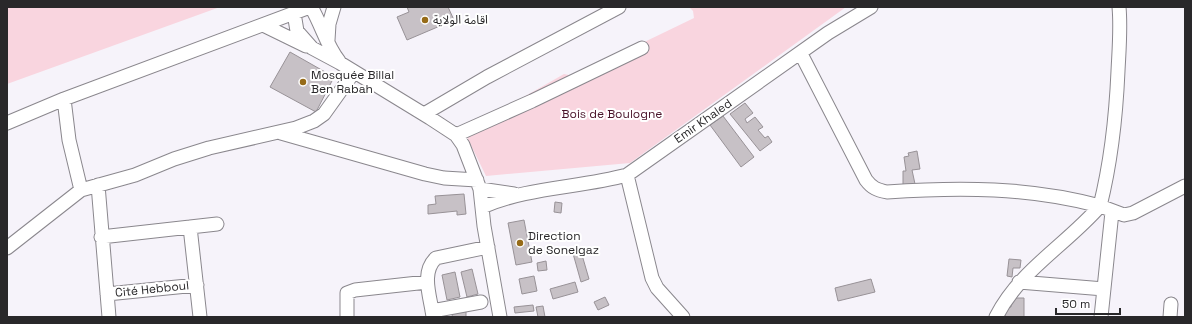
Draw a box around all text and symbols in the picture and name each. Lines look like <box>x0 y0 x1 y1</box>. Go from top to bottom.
place label: اقامة الولاية <box>433 12 488 28</box>
marker: اقامة الولاية <box>420 15 430 25</box>
place label: Mosquée Billal Ben Rabah <box>311 67 394 97</box>
marker: Mosquée Billal Ben Rabah <box>298 77 308 87</box>
street label: Emir Khaled <box>671 95 735 147</box>
park label: Bois de Boulogne <box>562 106 662 122</box>
place label: Direction de Sonelgaz <box>528 228 599 258</box>
marker: Direction de Sonelgaz <box>515 238 525 248</box>
street label: Cité Hebboul <box>114 277 190 301</box>
scale bar <box>1056 290 1120 316</box>
text: 50 m <box>1062 296 1090 312</box>

